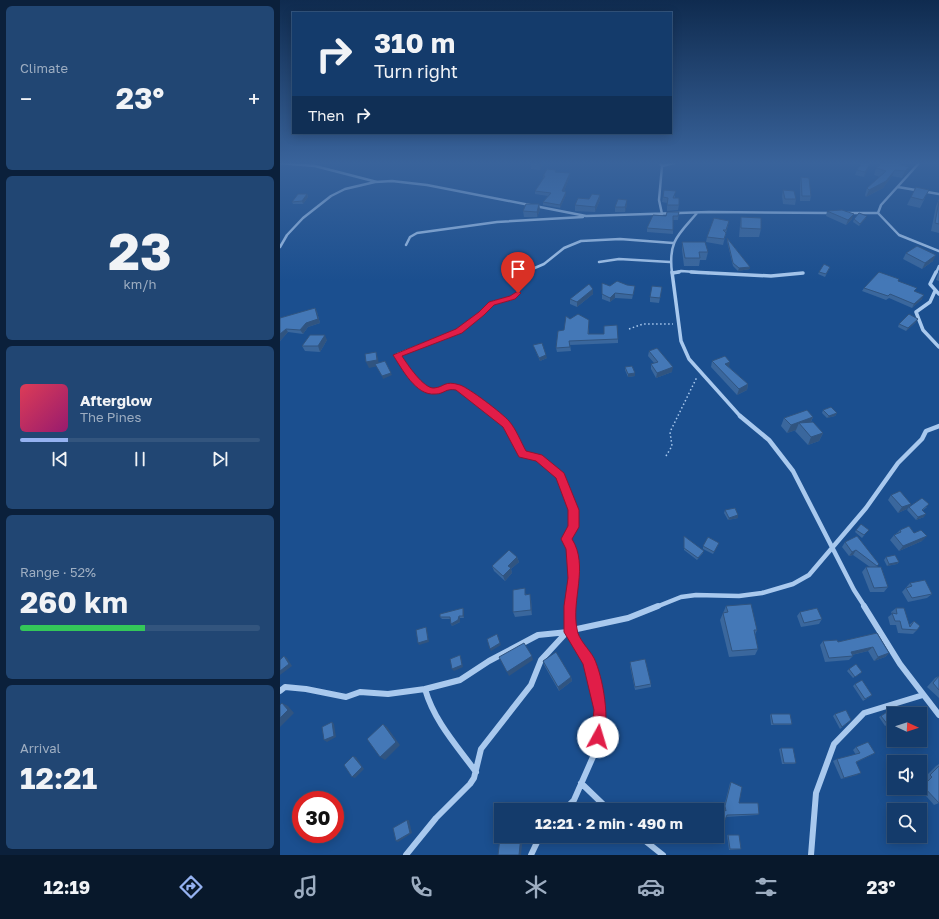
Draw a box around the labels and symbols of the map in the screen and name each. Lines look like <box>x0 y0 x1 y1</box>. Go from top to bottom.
pin <box>501 252 535 293</box>
north arrow <box>887 707 927 747</box>
position arrow <box>577 716 619 758</box>
speed limit sign: 30 <box>292 791 344 843</box>

